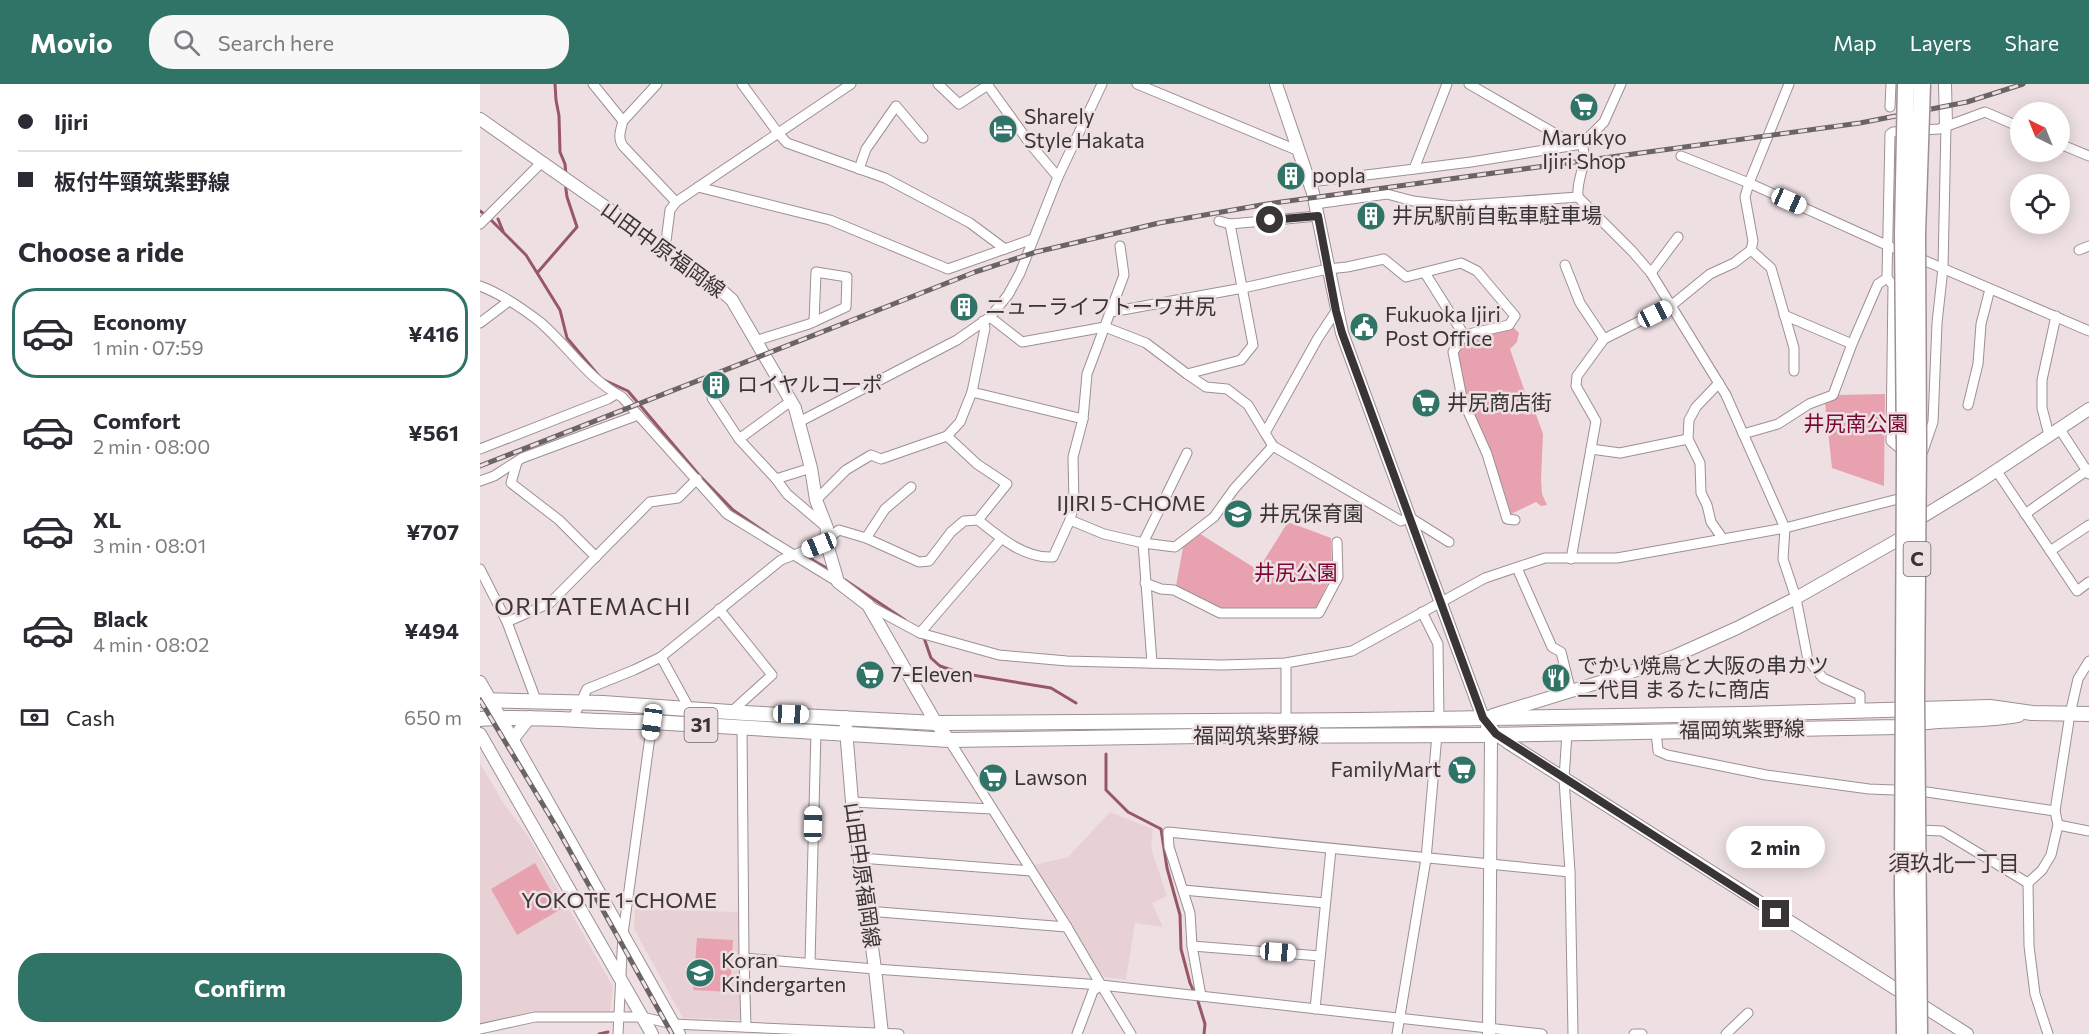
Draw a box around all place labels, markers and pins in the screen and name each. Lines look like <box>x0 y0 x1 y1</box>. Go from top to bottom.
supermarket icon: Marukyo Ijiri Shop <box>1568 91 1600 123</box>
place label: Sharely Style Hakata <box>1024 103 1145 152</box>
hotel icon: Sharely Style Hakata <box>987 113 1019 145</box>
place label: Marukyo Ijiri Shop <box>1541 124 1627 173</box>
building icon: popla <box>1275 160 1307 192</box>
place label: popla <box>1312 162 1366 187</box>
building icon: 井尻駅前自転車駐車場 <box>1355 200 1387 232</box>
place label: 井尻駅前自転車駐車場 <box>1392 202 1602 227</box>
building icon: ニューライフトーワ井尻 <box>948 291 980 323</box>
place label: ニューライフトーワ井尻 <box>985 293 1216 318</box>
place label: Fukuoka Ijiri Post Office <box>1385 301 1501 350</box>
public building icon: Fukuoka Ijiri Post Office <box>1348 311 1380 343</box>
building icon: ロイヤルコーポ <box>700 369 732 401</box>
place label: ロイヤルコーポ <box>737 371 883 396</box>
supermarket icon: 井尻商店街 <box>1410 387 1442 419</box>
place label: 井尻商店街 <box>1447 389 1552 414</box>
school or university icon: 井尻保育園 <box>1222 498 1254 530</box>
place label: 井尻保育園 <box>1259 500 1364 525</box>
place label: でかい焼鳥と大阪の串カツ 二代目 まるたに商店 <box>1577 652 1829 701</box>
supermarket icon: 7-Eleven <box>854 659 886 691</box>
place label: 7-Eleven <box>891 661 973 686</box>
restaurant icon: でかい焼鳥と大阪の串カツ 二代目 まるたに商店 <box>1540 662 1572 694</box>
supermarket icon: FamilyMart <box>1446 754 1478 786</box>
place label: FamilyMart <box>1331 756 1441 781</box>
supermarket icon: Lawson <box>977 762 1009 794</box>
place label: Lawson <box>1014 764 1088 789</box>
place label: Koran Kindergarten <box>721 947 846 996</box>
school or university icon: Koran Kindergarten <box>684 957 716 989</box>

